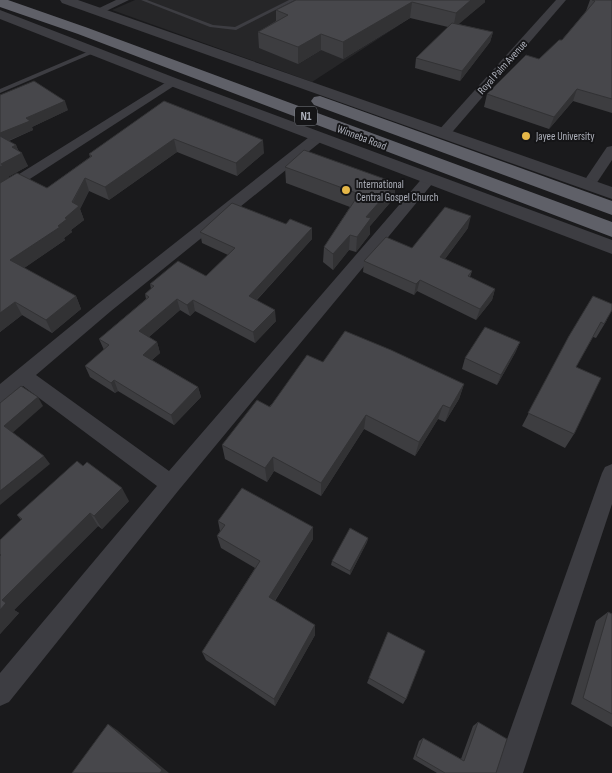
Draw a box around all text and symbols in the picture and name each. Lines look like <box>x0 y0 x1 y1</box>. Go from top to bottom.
street label: Royal Palm Avenue <box>475 38 530 97</box>
road number: N1 <box>295 106 317 125</box>
street label: Winneba Road <box>335 122 389 153</box>
marker: Jayee University <box>520 130 532 142</box>
place label: Jayee University <box>535 130 595 143</box>
place label: International Central Gospel Church <box>356 178 439 204</box>
marker: International Central Gospel Church <box>340 184 352 196</box>

